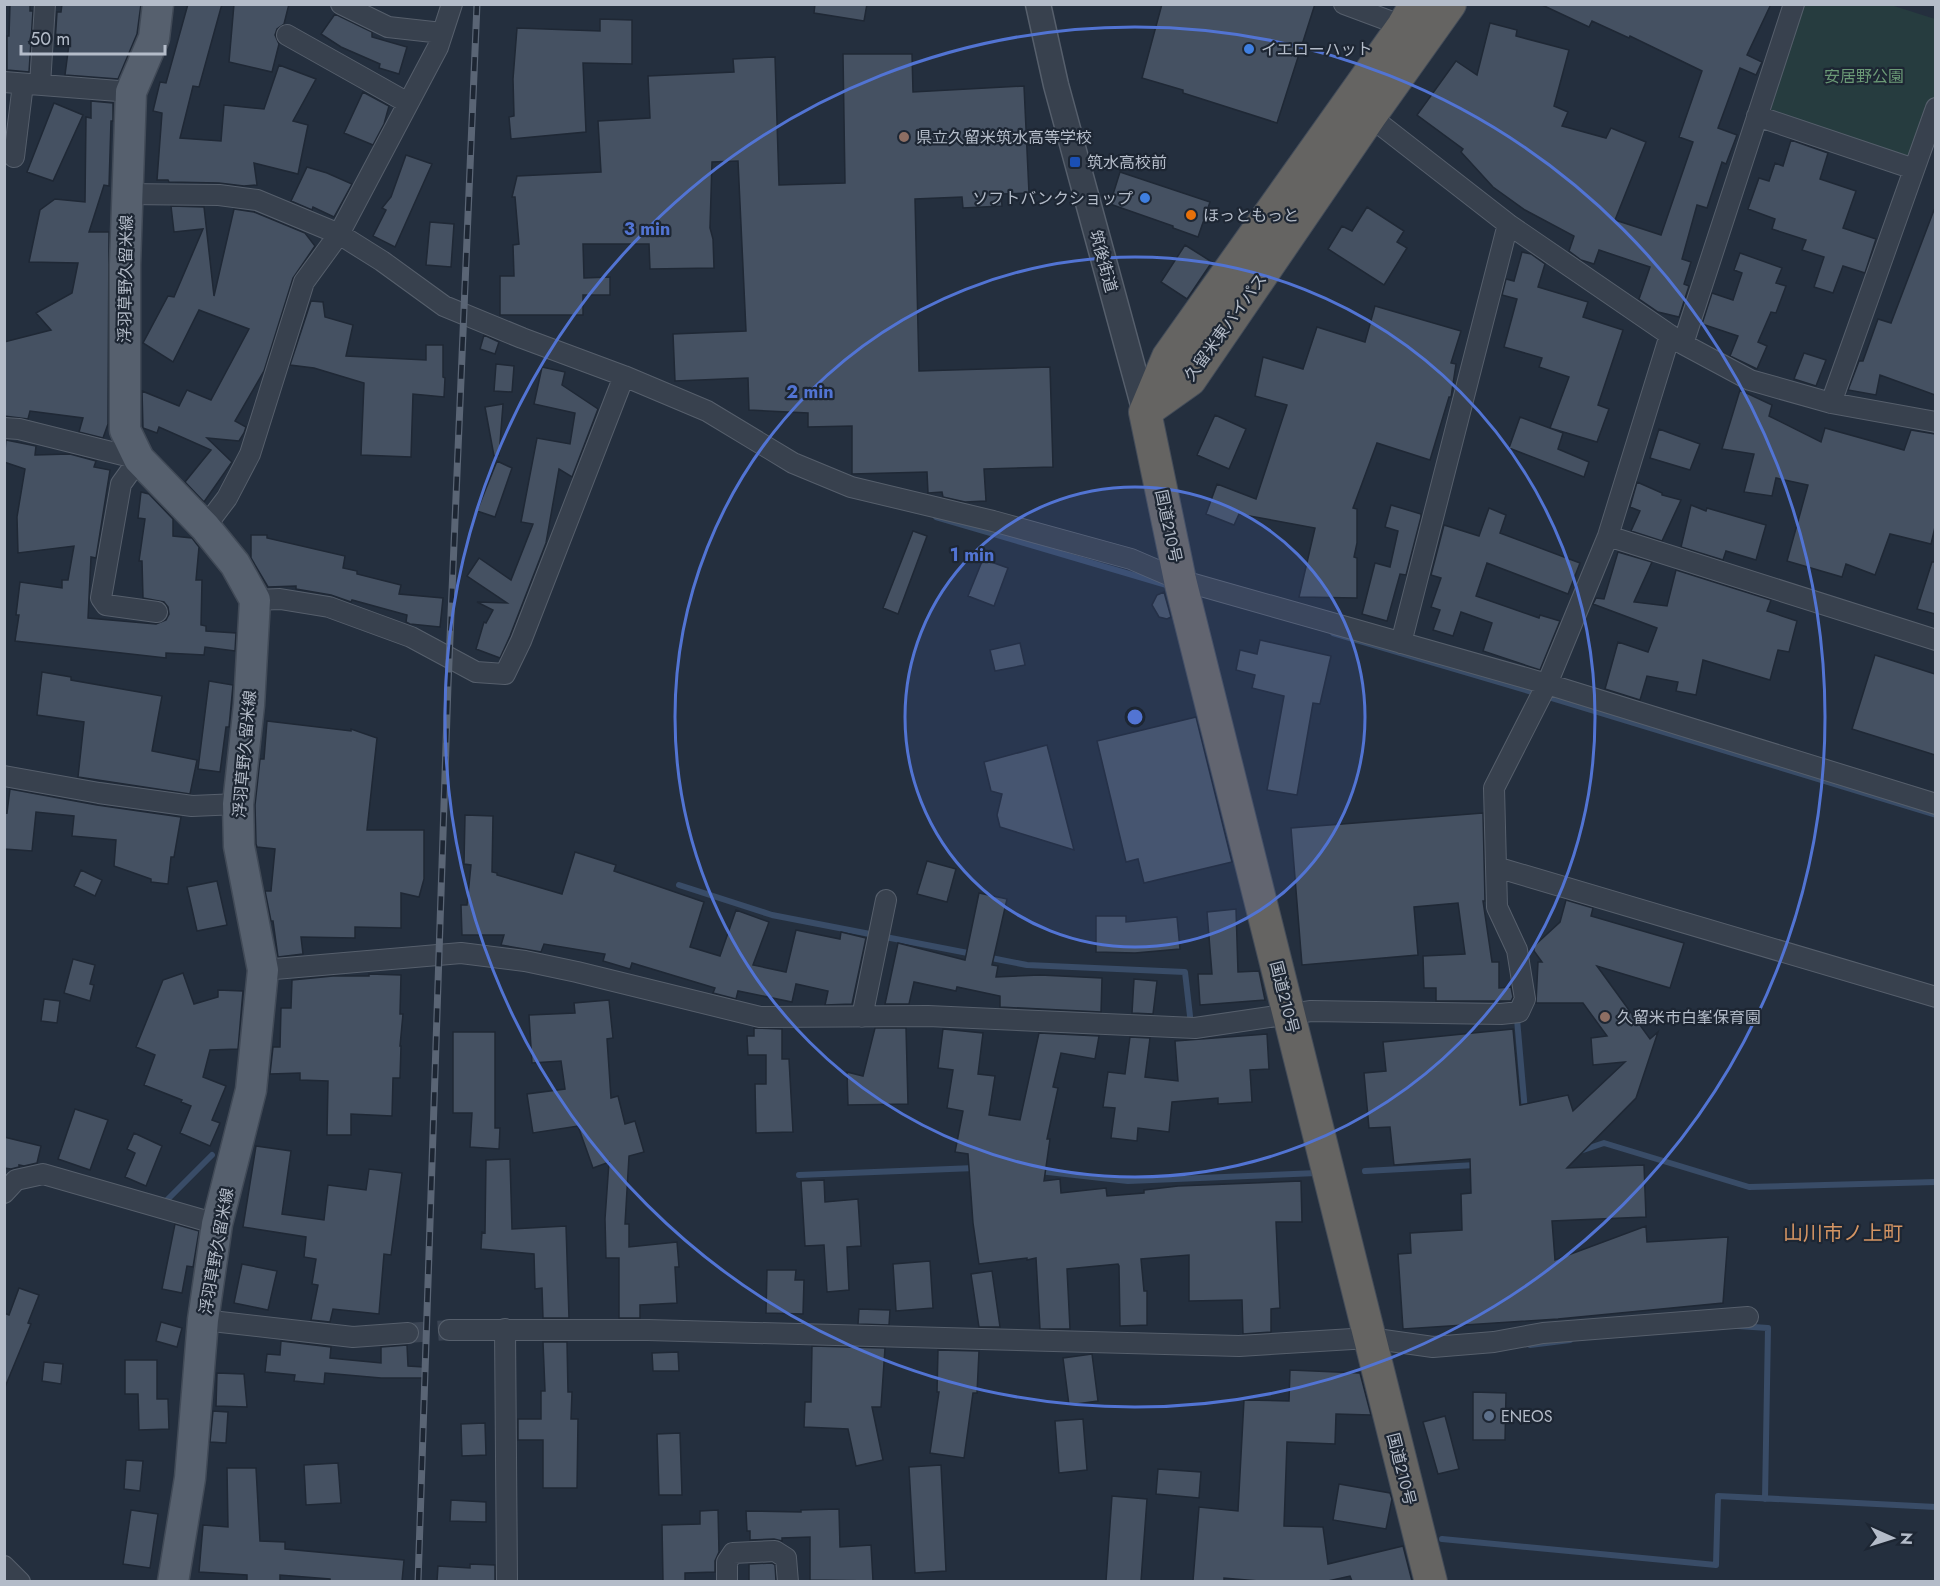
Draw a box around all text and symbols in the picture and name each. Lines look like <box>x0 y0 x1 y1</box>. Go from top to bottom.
scale bar <box>21 18 165 56</box>
text: 50 m <box>30 26 70 52</box>
place label: イエローハット <box>1261 38 1373 61</box>
marker: イエローハット <box>1242 42 1256 56</box>
park label: 安居野公園 <box>1824 65 1904 88</box>
place label: 県立久留米筑水高等学校 <box>916 126 1092 149</box>
marker: 県立久留米筑水高等学校 <box>897 130 911 144</box>
place label: 筑水高校前 <box>1087 151 1167 174</box>
marker: 筑水高校前 <box>1068 155 1082 169</box>
place label: ソフトバンクショップ <box>972 187 1133 210</box>
marker: ソフトバンクショップ <box>1138 191 1152 205</box>
place label: ほっともっと <box>1203 204 1299 227</box>
marker: ほっともっと <box>1184 208 1198 222</box>
street label: 浮羽草野久留米線 <box>113 215 138 343</box>
text: 3 min <box>624 216 670 242</box>
street label: 筑後街道 <box>1084 227 1123 295</box>
street label: 久留米東バイパス <box>1179 269 1272 386</box>
text: 2 min <box>786 379 834 405</box>
street label: 国道210号 <box>1150 488 1187 565</box>
text: 1 min <box>950 542 994 568</box>
street label: 浮羽草野久留米線 <box>227 689 262 819</box>
centre of rings <box>1125 707 1145 727</box>
street label: 国道210号 <box>1264 958 1305 1036</box>
place label: 久留米市白峯保育園 <box>1617 1006 1761 1029</box>
marker: 久留米市白峯保育園 <box>1598 1010 1612 1024</box>
street label: 浮羽草野久留米線 <box>194 1186 239 1316</box>
district label: 山川市ノ上町 <box>1783 1219 1903 1248</box>
place label: ENEOS <box>1501 1405 1553 1428</box>
marker: ENEOS <box>1482 1409 1496 1423</box>
street label: 国道210号 <box>1381 1430 1422 1508</box>
north arrow <box>1862 1508 1922 1568</box>
text: N <box>1895 1532 1918 1546</box>

